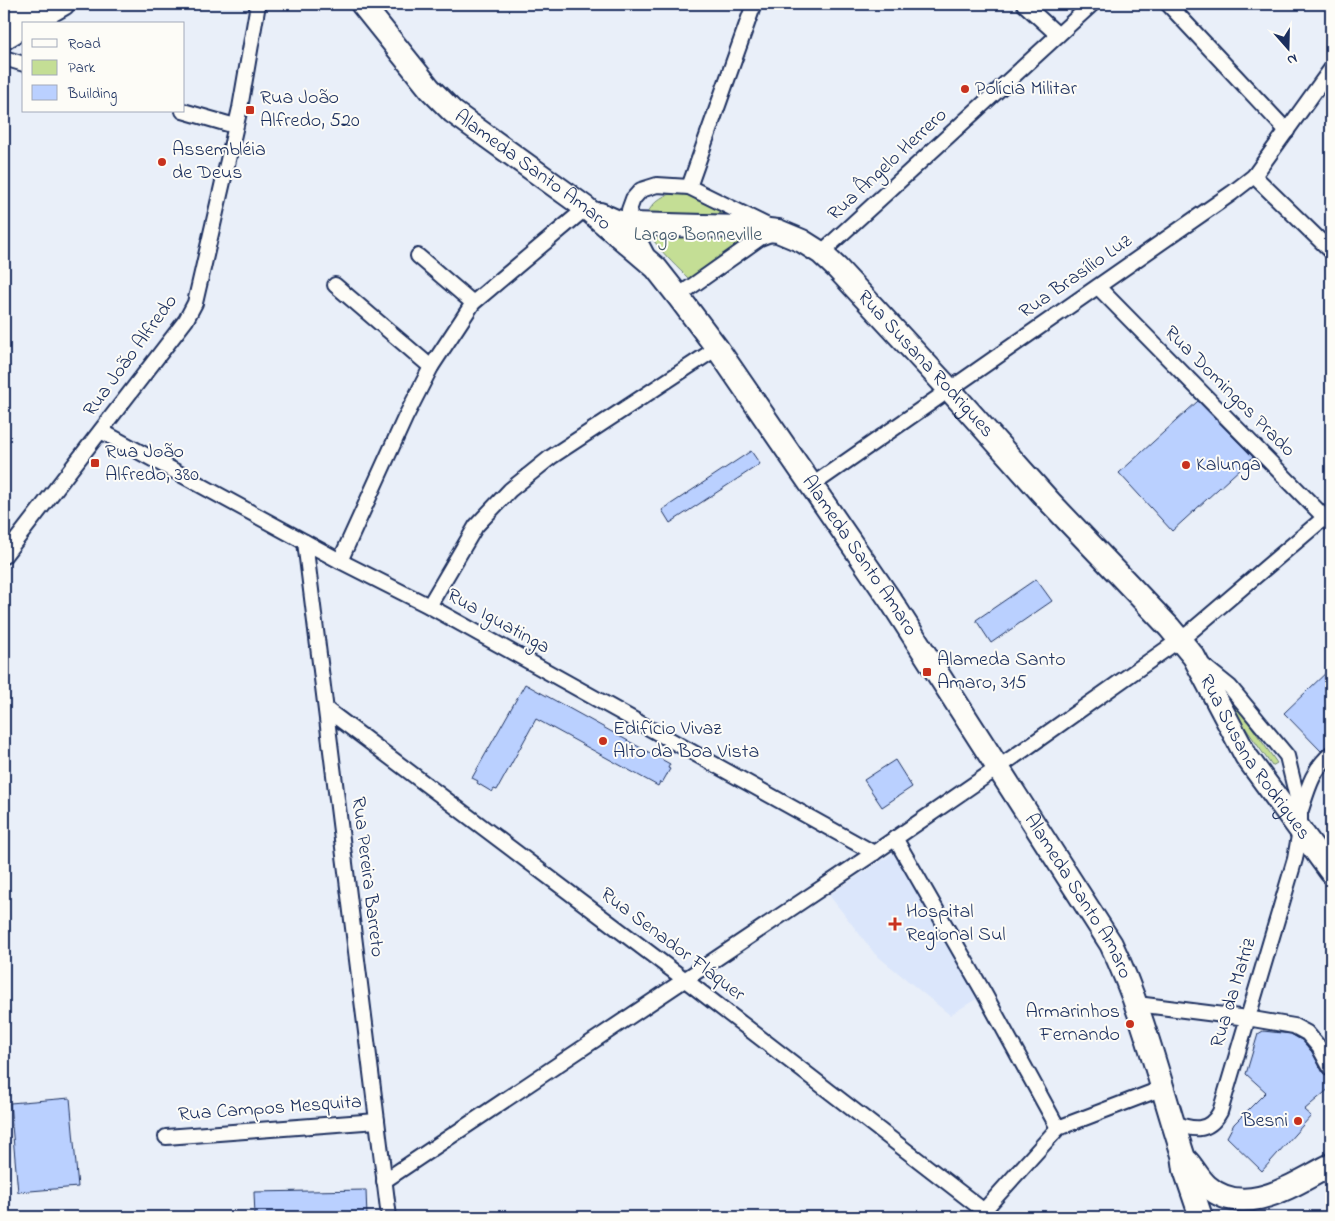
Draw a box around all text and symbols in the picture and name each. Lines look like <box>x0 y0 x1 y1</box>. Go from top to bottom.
legend <box>22 22 185 112</box>
north arrow <box>1262 22 1312 72</box>
text: Road <box>68 33 101 55</box>
text: N <box>1284 47 1300 70</box>
text: Park <box>68 57 96 79</box>
place label: Polícia Militar <box>975 75 1078 104</box>
text: Building <box>67 83 117 106</box>
marker: Polícia Militar <box>959 83 971 95</box>
place label: Rua João Alfredo, 520 <box>260 84 360 136</box>
street label: Rua Ângelo Herrero <box>822 102 955 229</box>
street label: Alameda Santo Amaro <box>448 103 618 238</box>
marker: Rua João Alfredo, 520 <box>244 104 256 116</box>
place label: Assembléia de Deus <box>172 136 266 188</box>
marker: Assembléia de Deus <box>156 156 168 168</box>
park label: Largo Bonneville <box>634 221 762 251</box>
street label: Rua Brasílio Luz <box>1014 227 1139 327</box>
street label: Rua Susana Rodrigues <box>850 284 1001 444</box>
street label: Rua João Alfredo <box>77 289 185 423</box>
street label: Rua Domingos Prado <box>1156 320 1301 465</box>
place label: Rua João Alfredo, 380 <box>105 438 199 490</box>
place label: Kalunga <box>1196 451 1261 481</box>
marker: Rua João Alfredo, 380 <box>89 457 101 469</box>
marker: Kalunga <box>1180 459 1192 471</box>
street label: Alameda Santo Amaro <box>794 469 924 642</box>
street label: Rua Iguatinga <box>441 582 555 663</box>
place label: Alameda Santo Amaro, 315 <box>937 646 1066 698</box>
marker: Alameda Santo Amaro, 315 <box>921 666 933 678</box>
street label: Rua Susana Rodrigues <box>1191 670 1318 846</box>
place label: Edifício Vivaz Alto da Boa Vista <box>613 715 759 767</box>
marker: Edifício Vivaz Alto da Boa Vista <box>597 735 609 747</box>
street label: Rua Pereira Barreto <box>343 795 391 959</box>
street label: Alameda Santo Amaro <box>1017 808 1139 983</box>
street label: Rua Senador Fláquer <box>593 881 751 1010</box>
place label: Hospital Regional Sul <box>906 898 1006 951</box>
marker: Hospital Regional Sul <box>888 917 902 931</box>
street label: Rua da Matriz <box>1204 934 1265 1051</box>
place label: Armarinhos Fernando <box>1025 998 1120 1050</box>
marker: Armarinhos Fernando <box>1124 1018 1136 1030</box>
street label: Rua Campos Mesquita <box>177 1088 363 1130</box>
place label: Besni <box>1241 1107 1288 1136</box>
marker: Besni <box>1292 1115 1304 1127</box>

